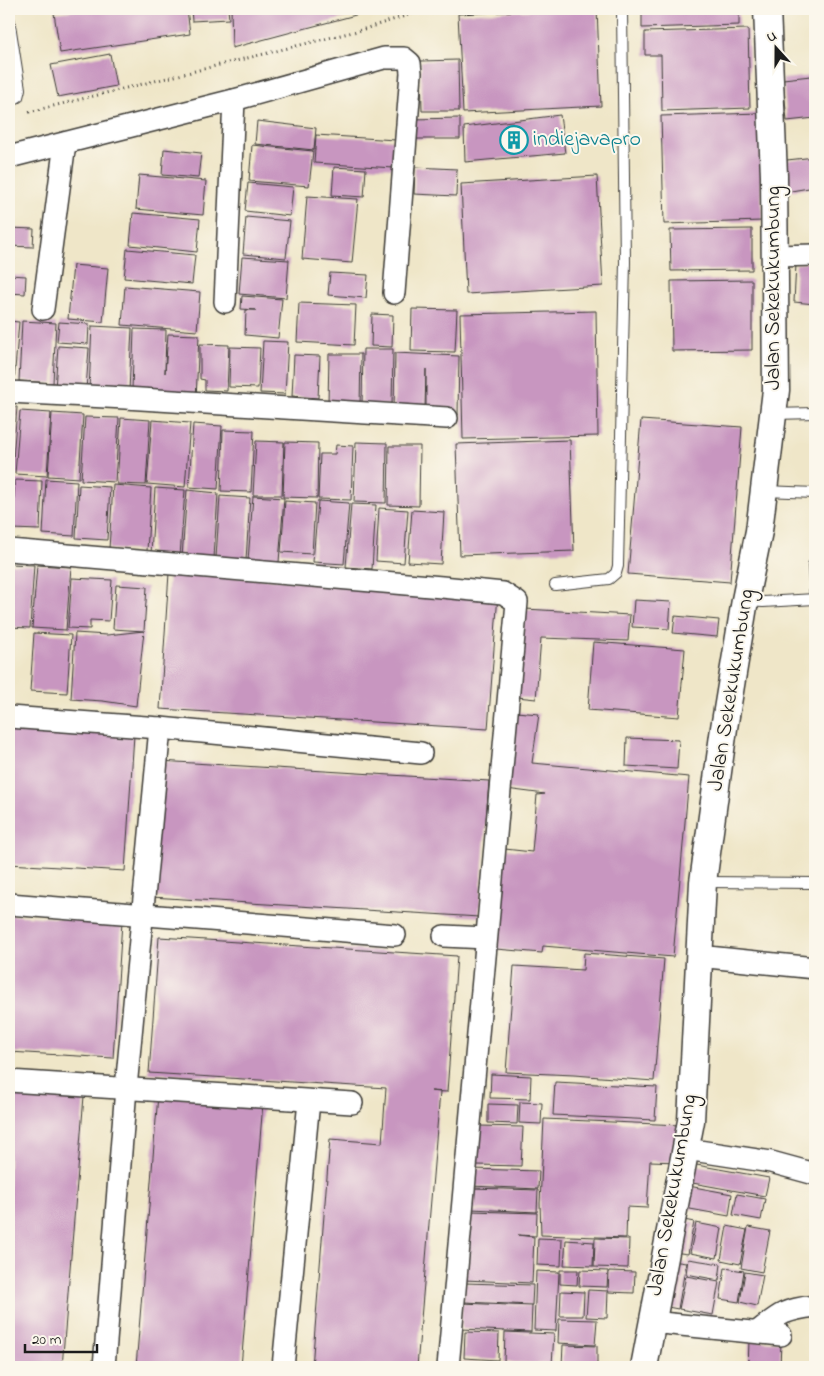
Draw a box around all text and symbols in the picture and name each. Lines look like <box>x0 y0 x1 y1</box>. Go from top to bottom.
north arrow <box>752 22 802 72</box>
text: U <box>764 26 780 49</box>
place label: indiejavapro <box>533 124 641 156</box>
building icon: indiejavapro <box>499 125 529 155</box>
street label: Jalan Sekekukumbung <box>758 186 791 390</box>
street label: Jalan Sekekukumbung <box>700 587 765 794</box>
street label: Jalan Sekekukumbung <box>640 1092 707 1299</box>
scale bar <box>25 1321 98 1353</box>
text: 20 m <box>32 1329 62 1351</box>

